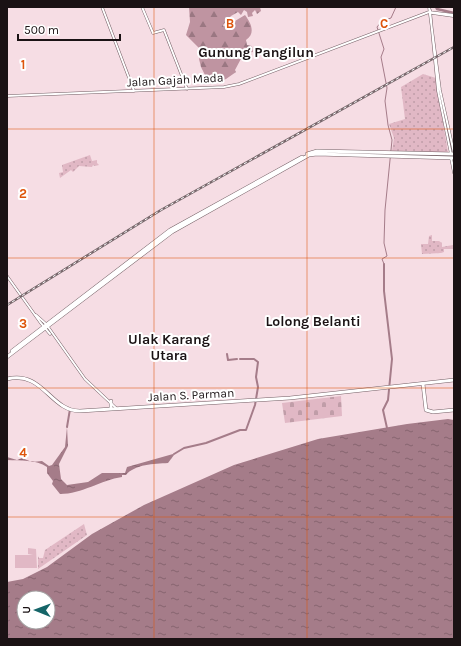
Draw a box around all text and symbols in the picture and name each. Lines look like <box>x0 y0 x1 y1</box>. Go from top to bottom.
scale bar <box>18 16 120 42</box>
text: B <box>226 16 234 31</box>
text: C <box>380 16 388 31</box>
text: 500 m <box>24 23 59 37</box>
district label: Gunung Pangilun <box>198 44 314 61</box>
text: 1 <box>21 57 25 72</box>
street label: Jalan Gajah Mada <box>126 70 224 90</box>
text: 2 <box>19 186 27 201</box>
district label: Lolong Belanti <box>265 313 361 330</box>
text: 3 <box>19 316 27 331</box>
district label: Ulak Karang Utara <box>128 331 210 364</box>
street label: Jalan S. Parman <box>147 386 235 404</box>
text: 4 <box>19 445 27 460</box>
north arrow <box>16 590 56 630</box>
text: U <box>20 606 33 614</box>

